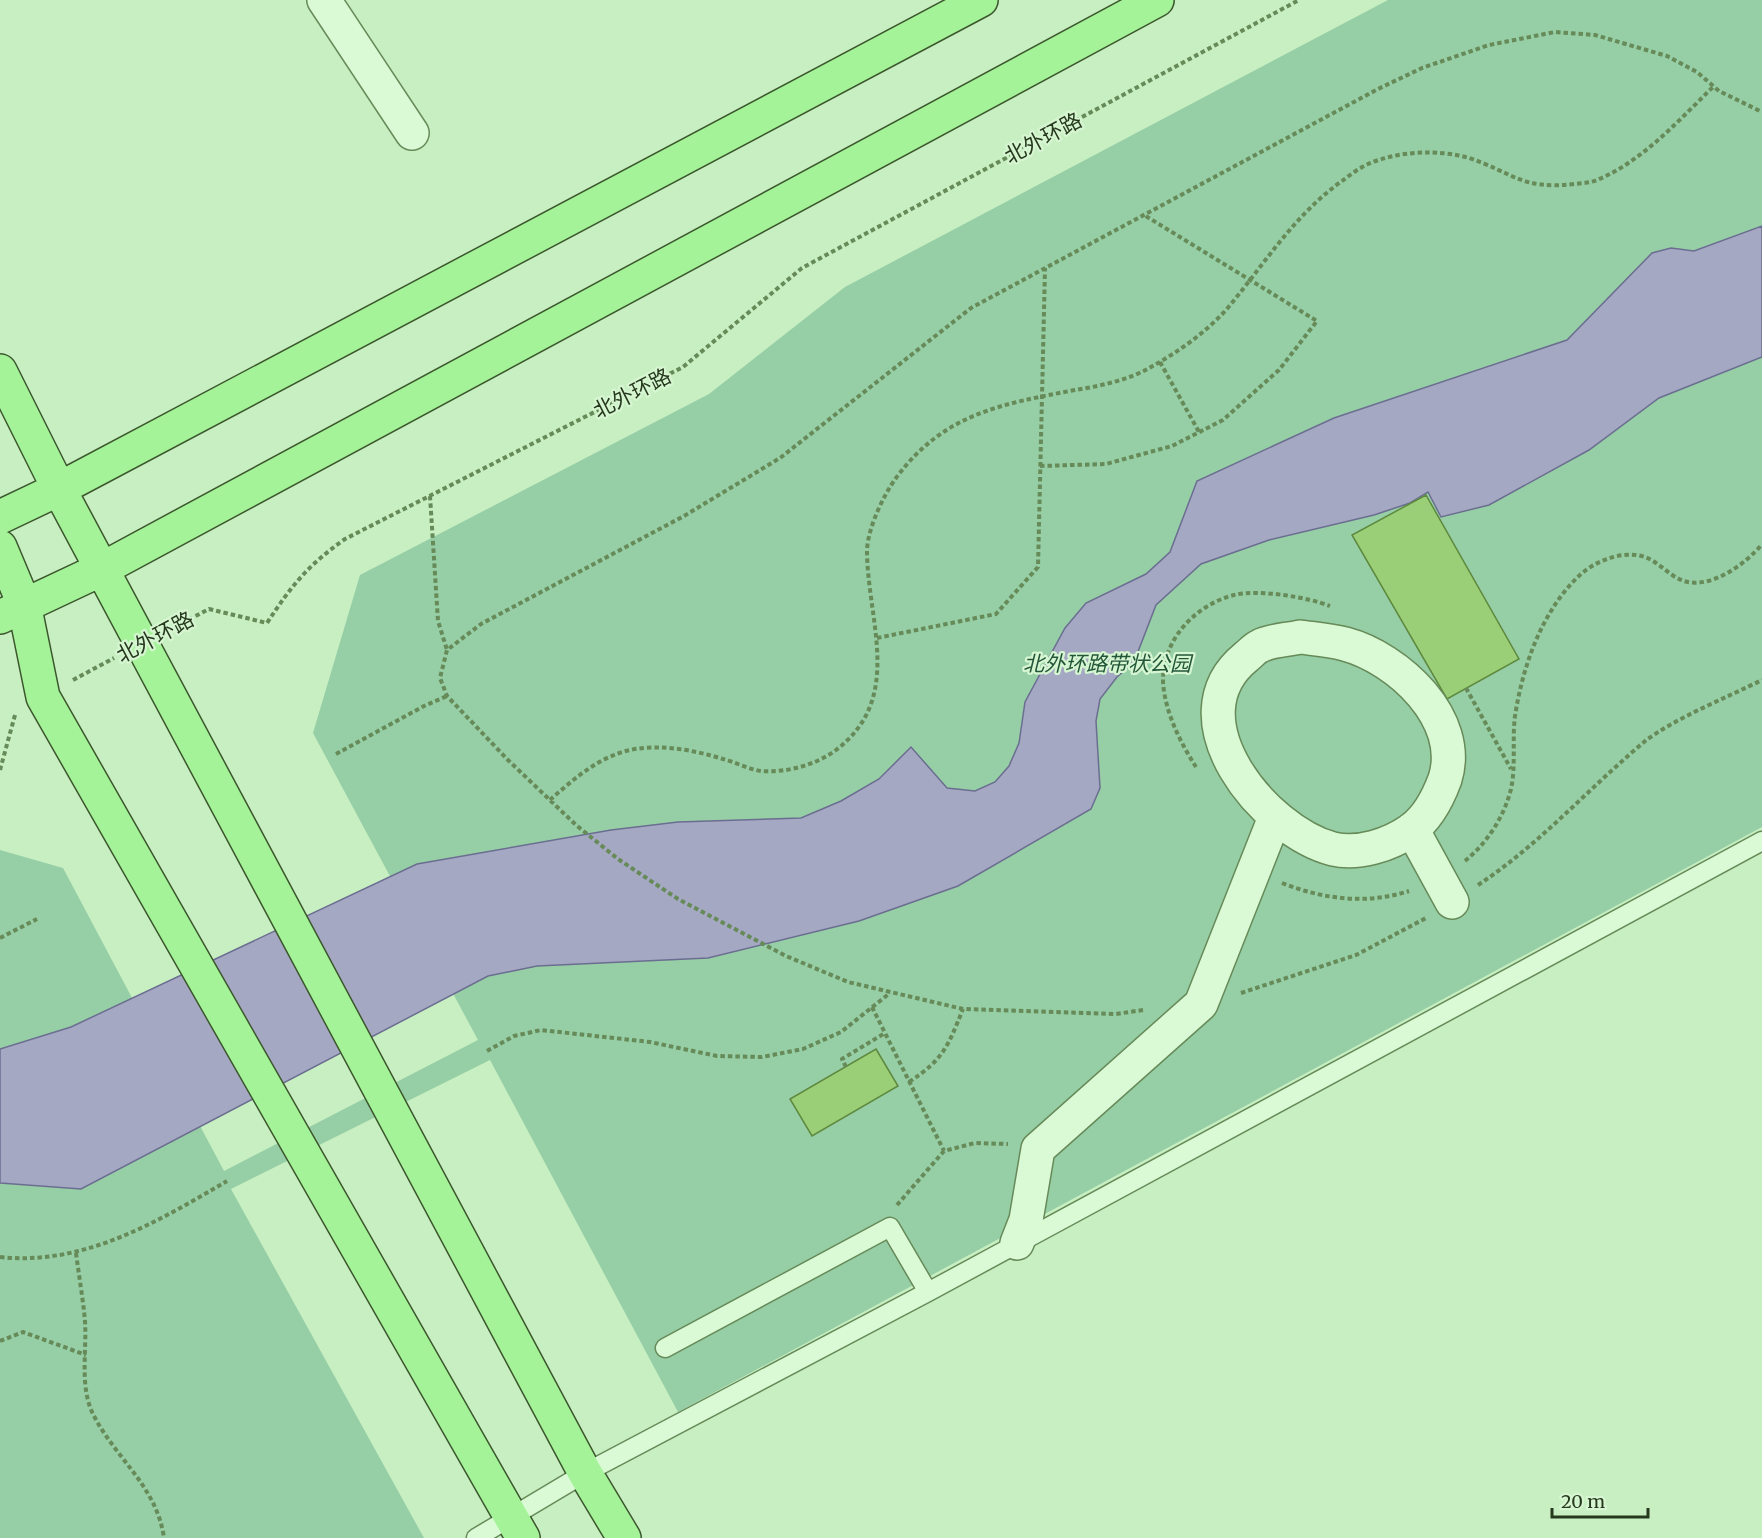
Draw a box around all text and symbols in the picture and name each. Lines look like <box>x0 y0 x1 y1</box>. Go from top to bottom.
street label: 北外环路 <box>1000 106 1086 170</box>
street label: 北外环路 <box>588 362 676 424</box>
street label: 北外环路 <box>112 605 198 669</box>
park label: 北外环路带状公园 <box>1023 650 1194 677</box>
scale bar <box>1552 1481 1648 1519</box>
text: 20 m <box>1561 1490 1605 1513</box>

